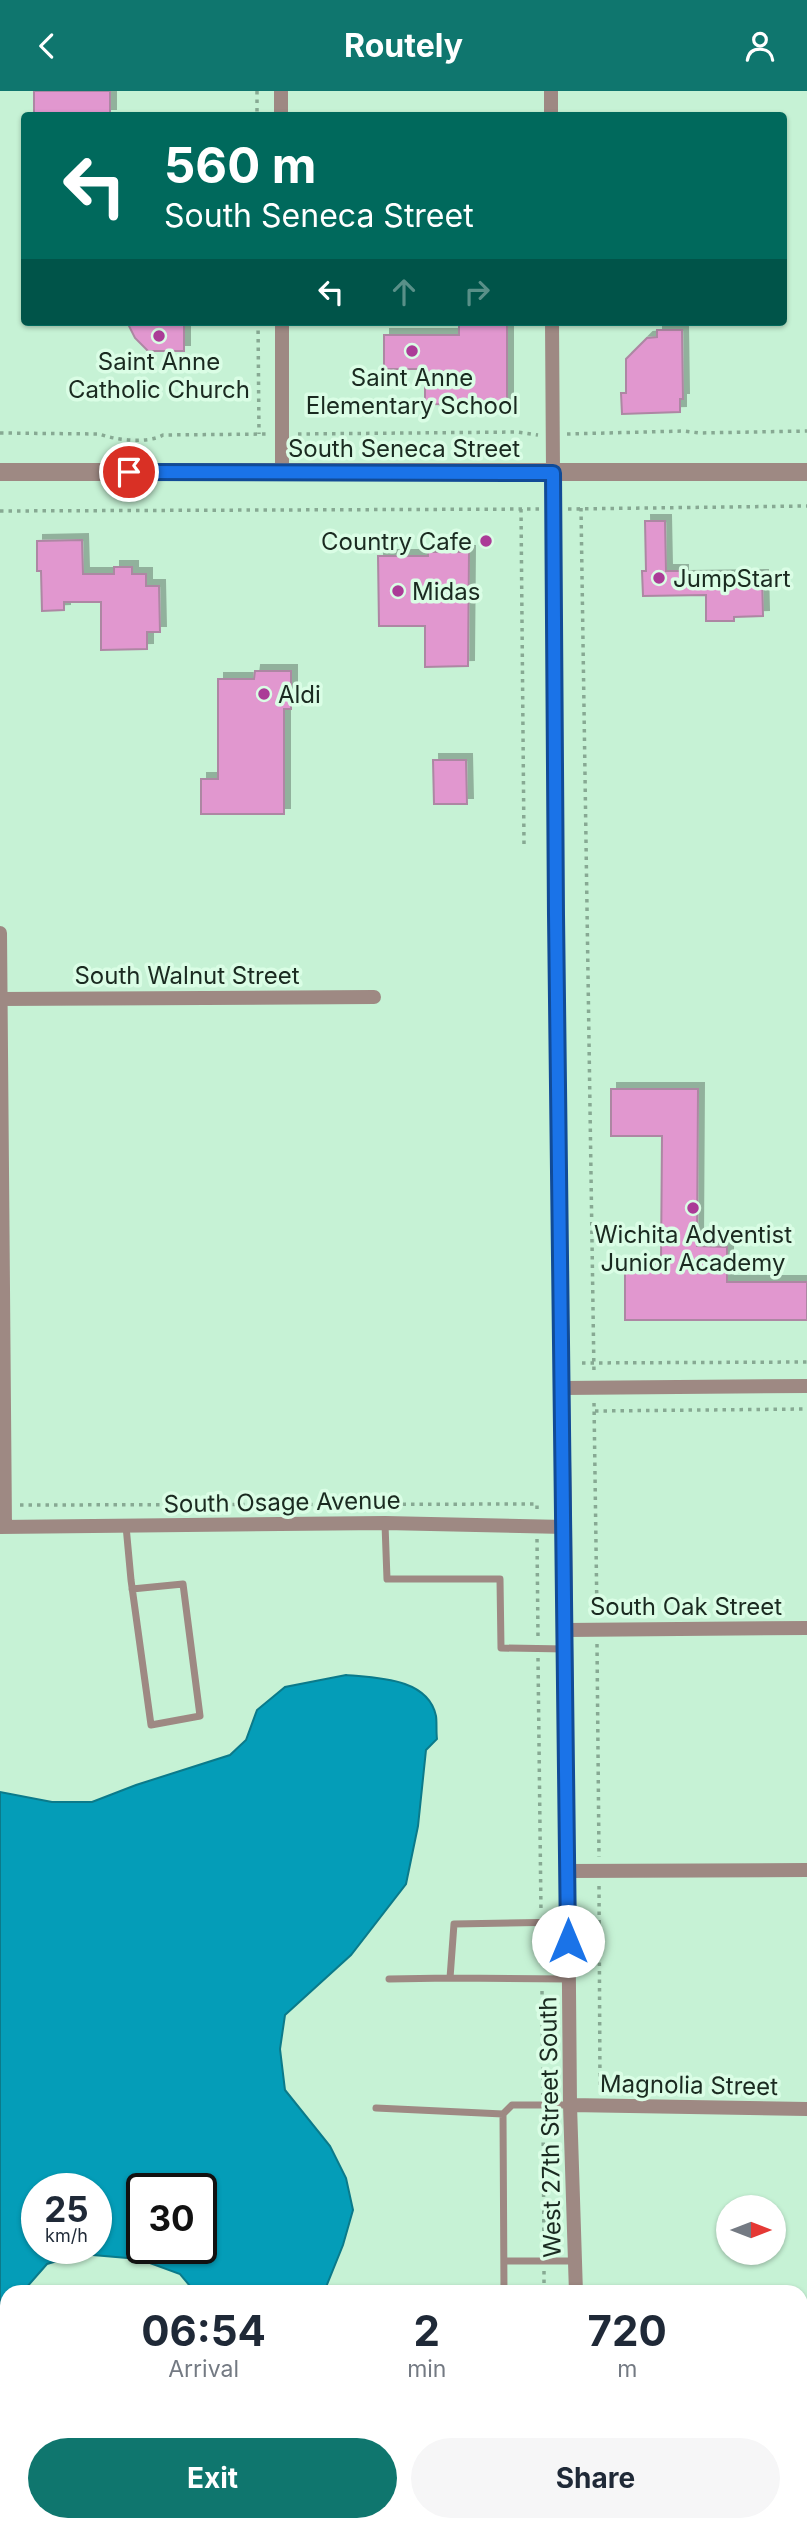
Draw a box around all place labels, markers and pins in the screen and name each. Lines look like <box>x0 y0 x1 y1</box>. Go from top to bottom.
marker: Saint Anne Catholic Church <box>151 328 167 344</box>
marker: Saint Anne Elementary School <box>404 343 420 359</box>
place label: Saint Anne Catholic Church <box>68 347 250 404</box>
place label: Saint Anne Elementary School <box>306 363 518 420</box>
pin <box>99 442 159 502</box>
place label: Country Cafe <box>321 527 472 556</box>
marker: Country Cafe <box>478 533 494 549</box>
place label: JumpStart <box>673 564 791 593</box>
marker: JumpStart <box>651 570 667 586</box>
place label: Midas <box>412 577 480 606</box>
marker: Midas <box>390 583 406 599</box>
place label: Aldi <box>278 680 321 709</box>
marker: Aldi <box>256 686 272 702</box>
marker: Wichita Adventist Junior Academy <box>685 1200 701 1216</box>
place label: Wichita Adventist Junior Academy <box>594 1220 792 1277</box>

